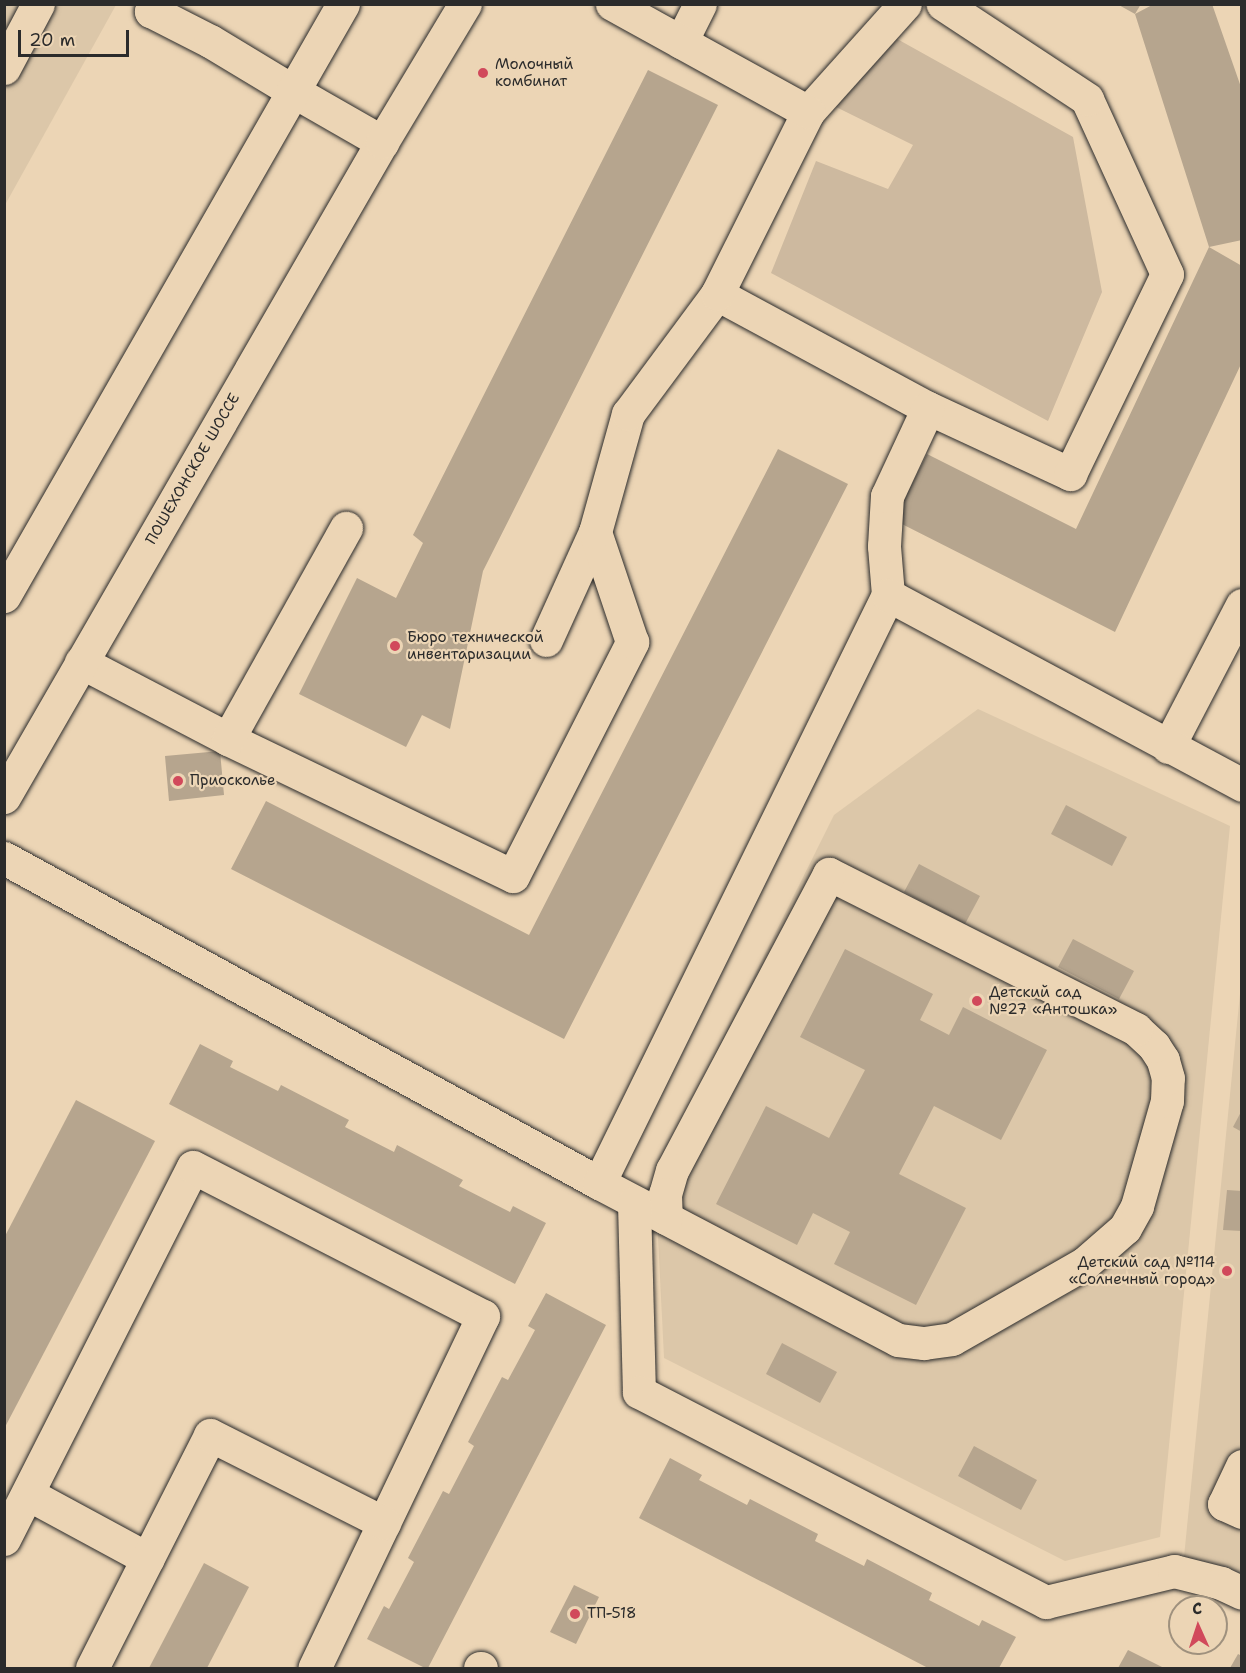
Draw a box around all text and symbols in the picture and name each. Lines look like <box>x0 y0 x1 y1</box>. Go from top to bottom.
scale bar <box>21 18 132 56</box>
text: 20 m <box>29 28 75 52</box>
place label: Молочный комбинат <box>495 55 573 90</box>
marker: Молочный комбинат <box>476 66 490 80</box>
street label: ПОШЕХОНСКОЕ ШОССЕ <box>142 390 244 548</box>
place label: Бюро технической инвентаризации <box>407 628 544 663</box>
marker: Бюро технической инвентаризации <box>388 639 402 653</box>
place label: Приосколье <box>190 772 275 790</box>
marker: Приосколье <box>171 774 185 788</box>
place label: Детский сад №27 «Антошка» <box>989 983 1117 1018</box>
marker: Детский сад №27 «Антошка» <box>970 994 984 1008</box>
place label: Детский сад №114 «Солнечный город» <box>1069 1253 1215 1288</box>
marker: Детский сад №114 «Солнечный город» <box>1220 1264 1234 1278</box>
north arrow <box>1168 1595 1228 1655</box>
text: С <box>1192 1598 1203 1619</box>
place label: ТП-518 <box>587 1605 637 1623</box>
marker: ТП-518 <box>568 1607 582 1621</box>

